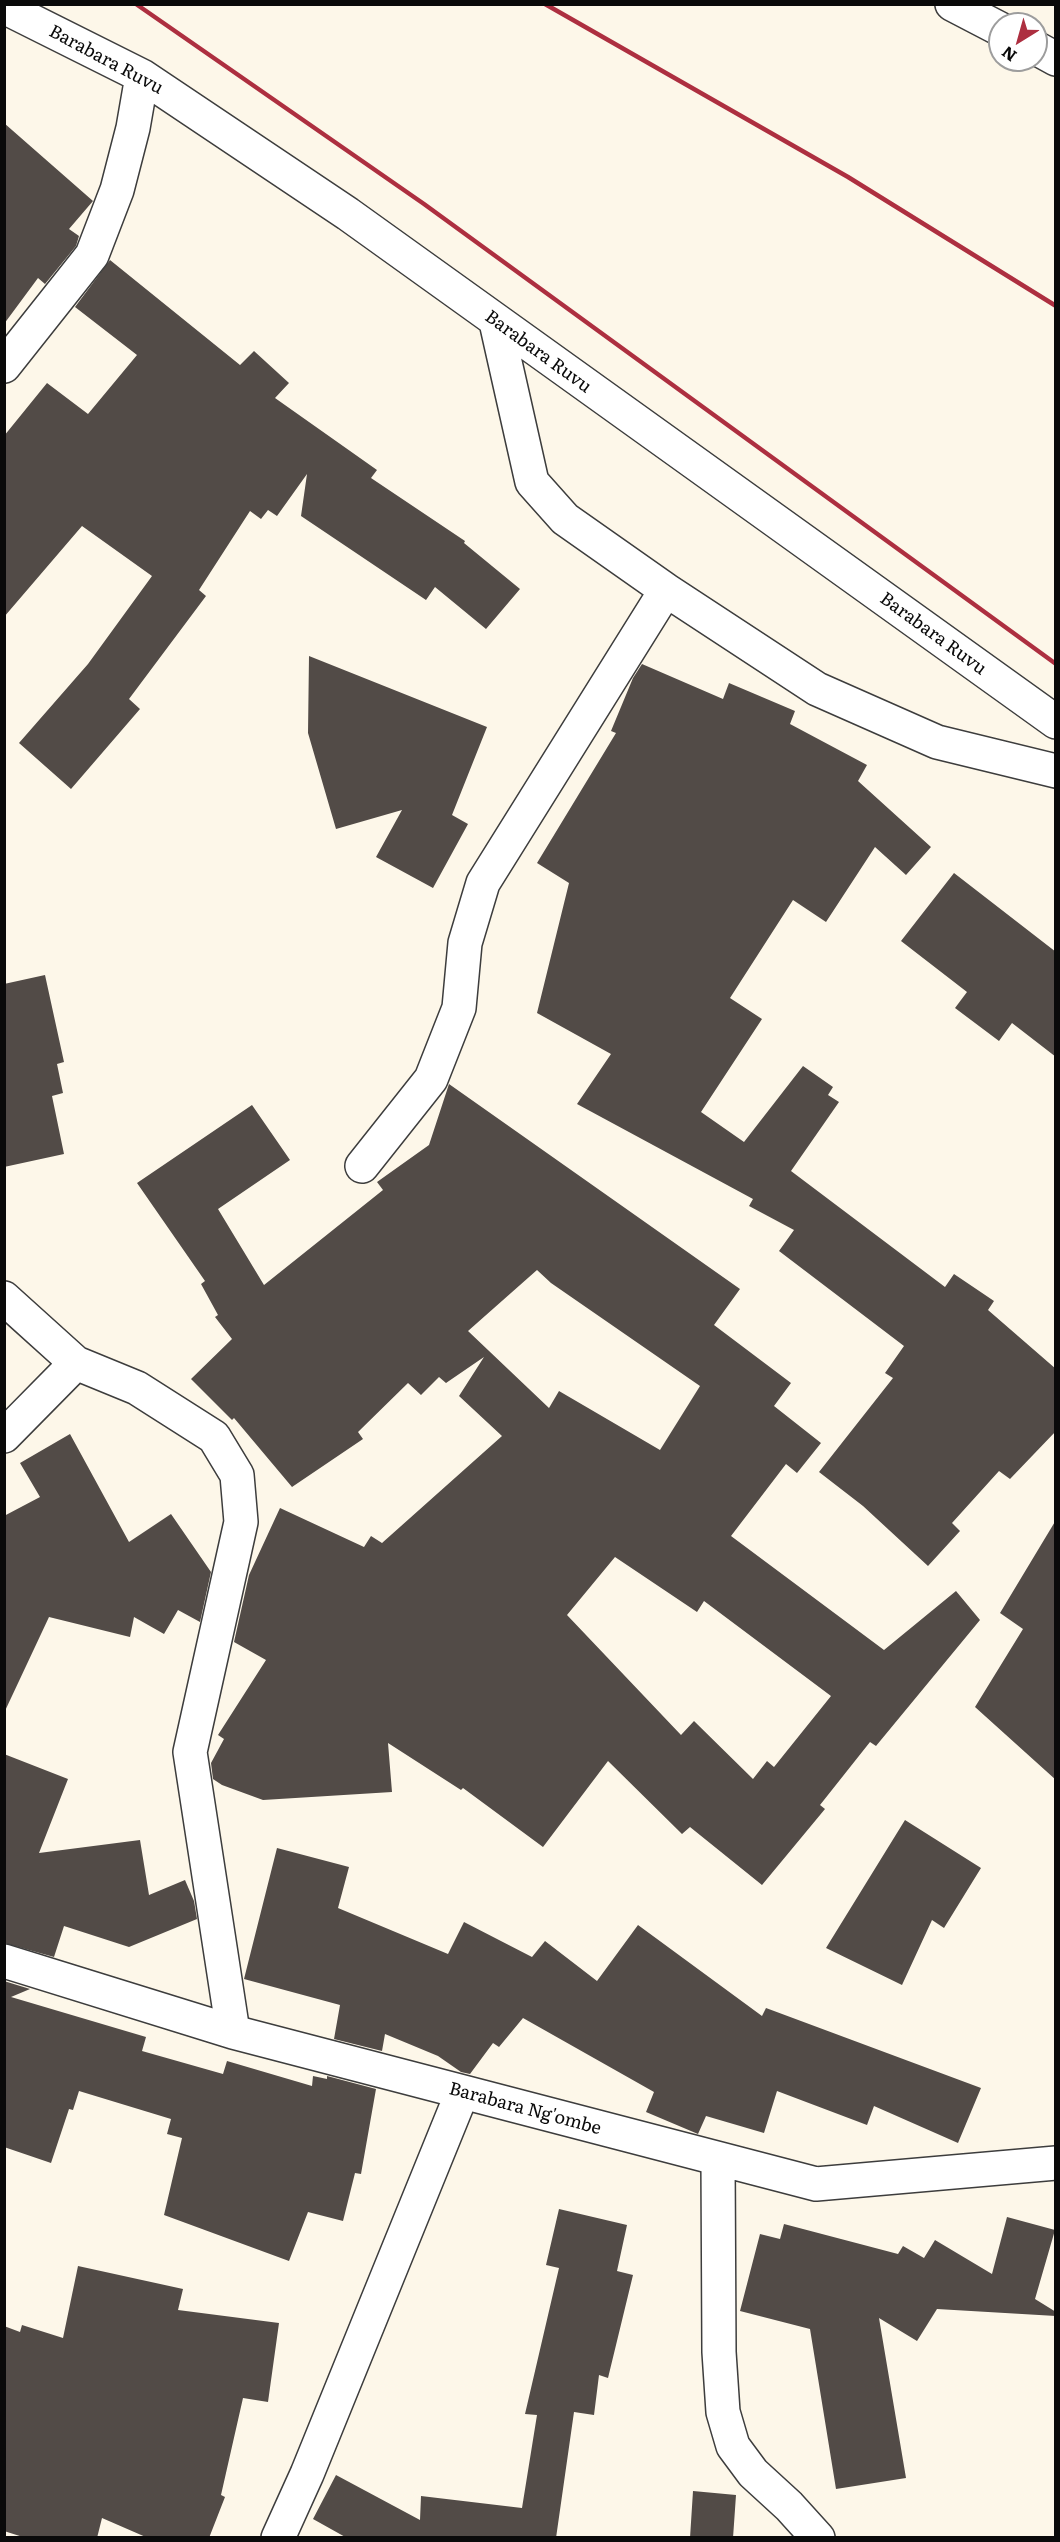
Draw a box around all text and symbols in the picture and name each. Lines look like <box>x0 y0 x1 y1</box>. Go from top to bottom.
north arrow <box>988 12 1048 72</box>
street label: Barabara Ruvu <box>45 21 167 99</box>
text: N <box>996 41 1021 68</box>
street label: Barabara Ruvu <box>480 306 596 398</box>
street label: Barabara Ruvu <box>875 588 991 680</box>
street label: Barabara Ng'ombe <box>446 2078 604 2140</box>

